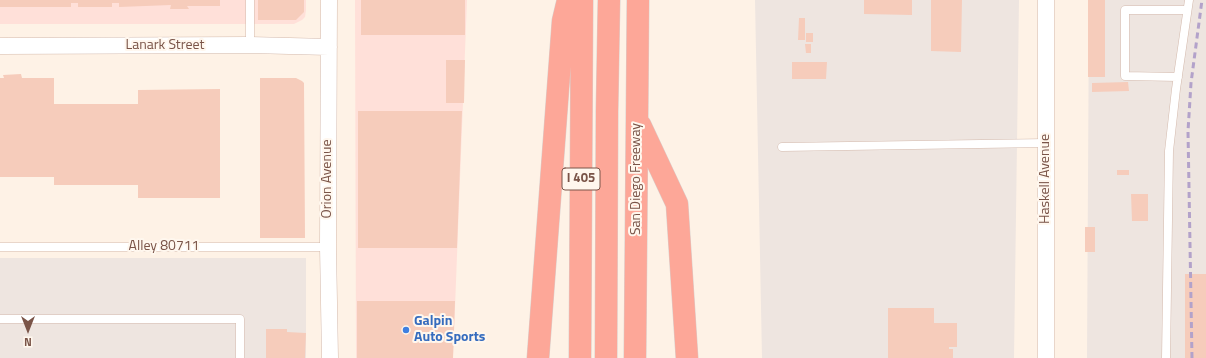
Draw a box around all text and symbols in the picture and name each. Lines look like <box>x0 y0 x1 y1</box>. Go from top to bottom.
street label: Lanark Street <box>126 38 204 54</box>
street label: San Diego Freeway <box>629 123 645 235</box>
street label: Haskell Avenue <box>1038 134 1054 224</box>
street label: Orion Avenue <box>320 140 336 218</box>
road number: I 405 <box>562 168 600 190</box>
street label: Alley 80711 <box>129 239 199 255</box>
north arrow <box>8 310 48 350</box>
place label: Galpin Auto Sports <box>414 314 485 346</box>
marker: Galpin Auto Sports <box>401 325 411 335</box>
text: N <box>24 334 32 350</box>

